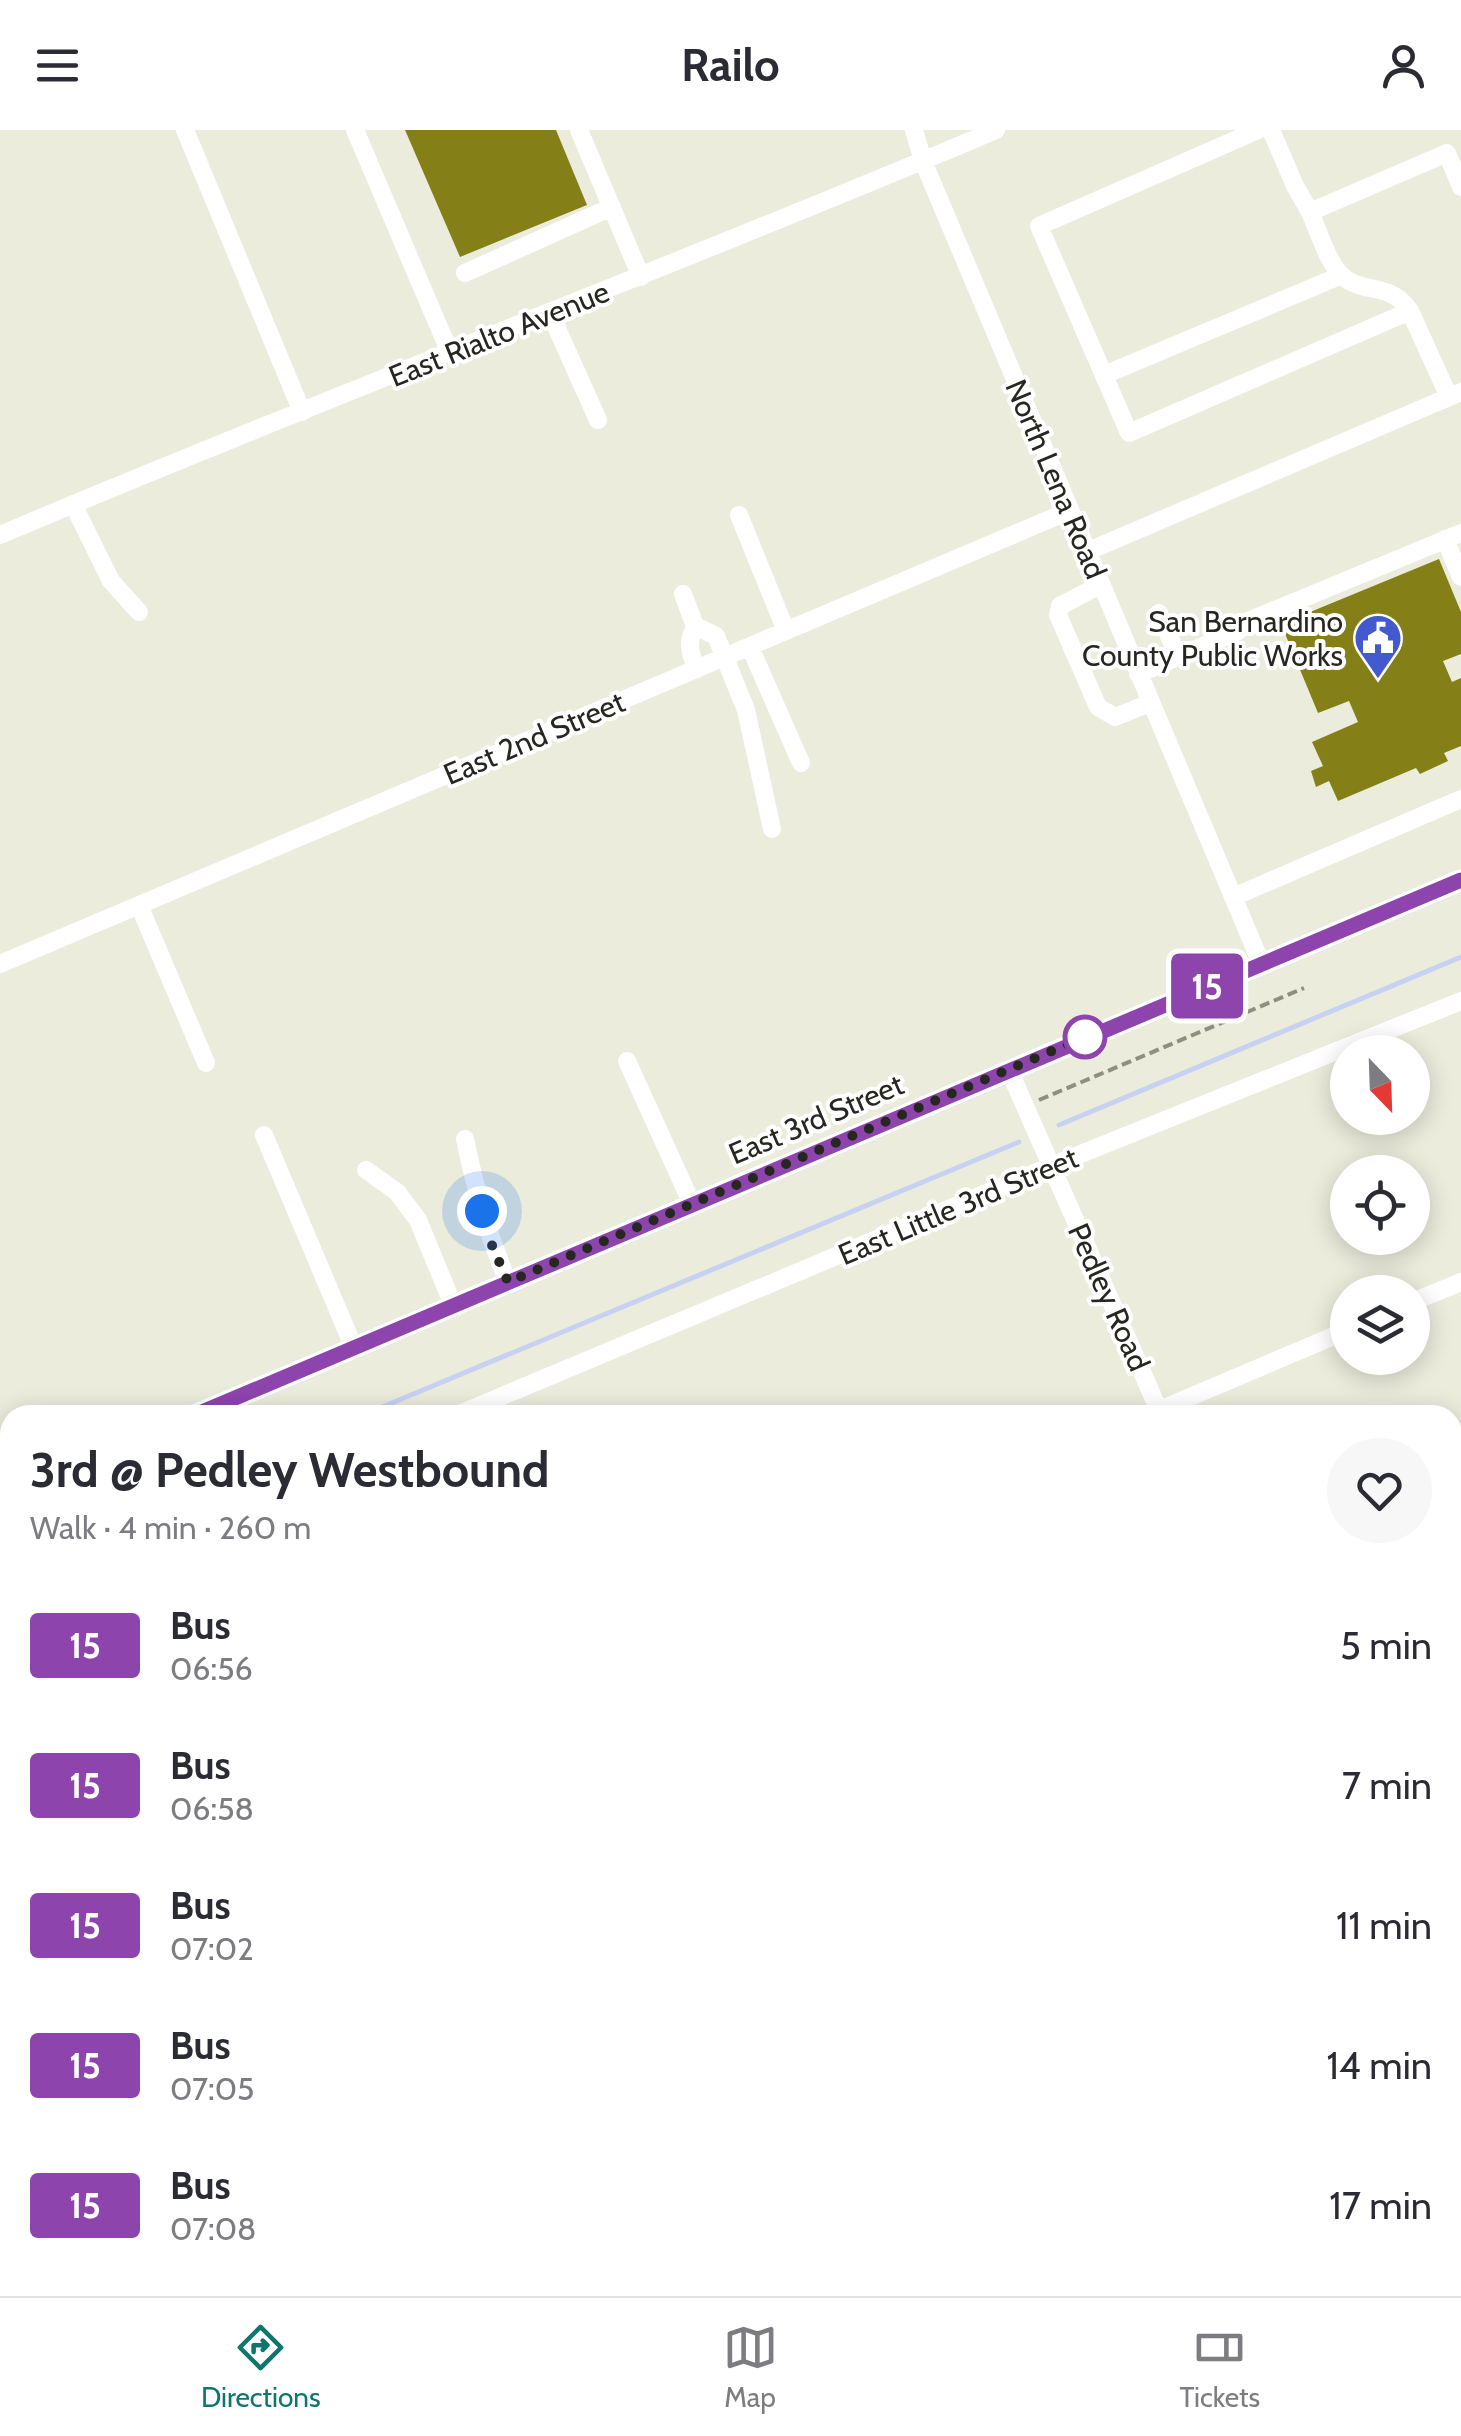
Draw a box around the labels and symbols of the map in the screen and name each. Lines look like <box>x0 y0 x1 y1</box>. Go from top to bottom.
street label: East Rialto Avenue <box>383 273 615 395</box>
street label: North Lena Road <box>997 374 1115 584</box>
place label: San Bernardino County Public Works <box>1082 603 1343 674</box>
public building icon: San Bernardino County Public Works <box>1352 612 1404 680</box>
street label: East 2nd Street <box>438 683 630 793</box>
line badge: 15 <box>1162 954 1252 1018</box>
unlabelled marker <box>1064 1016 1106 1058</box>
north arrow <box>1330 1035 1430 1135</box>
street label: East 3rd Street <box>723 1066 909 1172</box>
street label: East Little 3rd Street <box>833 1139 1083 1273</box>
your location <box>457 1186 507 1236</box>
street label: Pedley Road <box>1060 1217 1158 1377</box>

